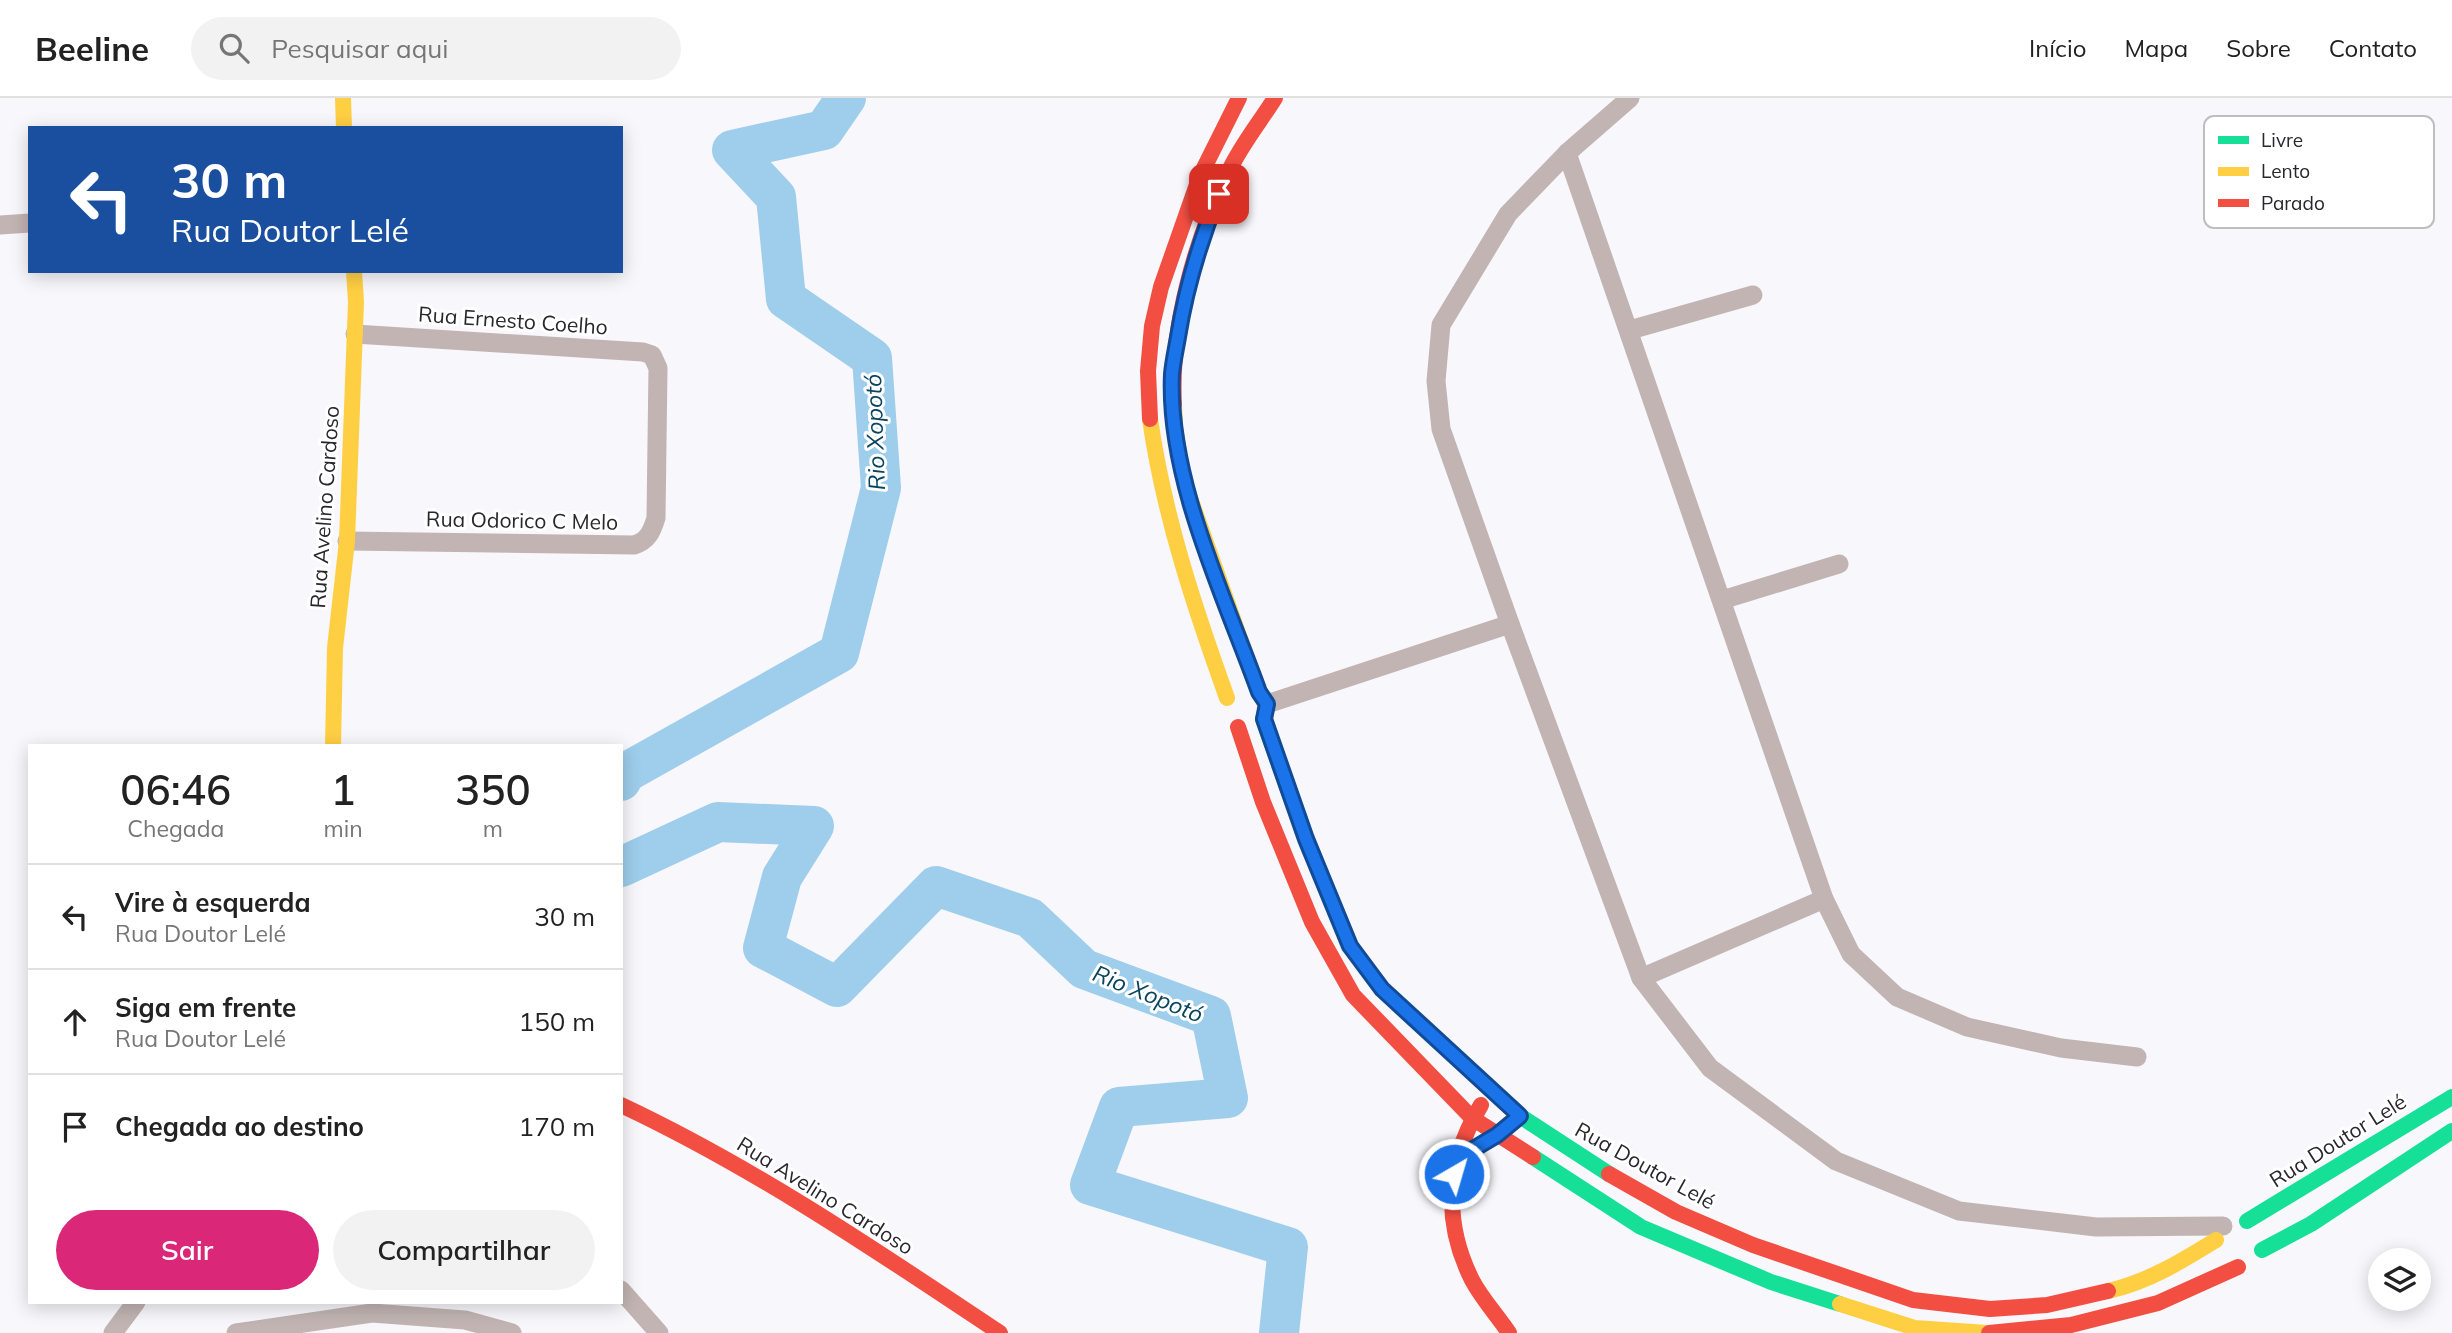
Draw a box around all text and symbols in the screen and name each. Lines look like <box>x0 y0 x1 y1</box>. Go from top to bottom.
search box <box>191 17 681 80</box>
text: Beeline <box>35 28 149 69</box>
icon: search <box>215 29 253 67</box>
text: Pesquisar aqui <box>271 32 448 65</box>
text: Início <box>2029 33 2086 63</box>
text: Mapa <box>2124 33 2188 63</box>
text: Sobre <box>2226 33 2291 63</box>
text: Contato <box>2329 33 2417 63</box>
legend <box>2204 116 2434 228</box>
text: Livre <box>2261 128 2303 152</box>
text: 30 m <box>171 149 287 210</box>
icon: left <box>56 154 147 245</box>
text: Lento <box>2261 159 2310 183</box>
pin <box>1189 164 1249 224</box>
icon: arrive <box>1200 175 1238 213</box>
text: Parado <box>2261 191 2325 215</box>
text: Rua Doutor Lelé <box>171 210 409 250</box>
street label: Rua Ernesto Coelho <box>417 300 609 340</box>
water label: Rio Xopotó <box>858 373 891 491</box>
street label: Rua Avelino Cardoso <box>304 405 344 609</box>
street label: Rua Odorico C Melo <box>426 505 618 535</box>
text: 06:46 <box>120 763 231 816</box>
text: 1 <box>330 763 356 816</box>
text: 350 <box>455 763 531 816</box>
text: Chegada <box>127 814 224 843</box>
text: min <box>323 814 363 843</box>
text: m <box>483 814 503 843</box>
text: Vire à esquerda <box>115 886 311 919</box>
icon: left <box>56 898 94 936</box>
text: 30 m <box>534 900 595 933</box>
text: Rua Doutor Lelé <box>115 919 286 948</box>
water label: Rio Xopotó <box>1089 958 1208 1029</box>
text: Siga em frente <box>115 991 296 1024</box>
icon: ahead <box>56 1003 94 1041</box>
text: 150 m <box>519 1005 595 1038</box>
text: Rua Doutor Lelé <box>115 1024 286 1053</box>
street label: Rua Doutor Lelé <box>2264 1088 2411 1193</box>
icon: arrive <box>56 1108 94 1146</box>
text: Chegada ao destino <box>115 1110 364 1143</box>
text: 170 m <box>519 1110 595 1143</box>
street label: Rua Doutor Lelé <box>1571 1116 1720 1214</box>
street label: Rua Avelino Cardoso <box>733 1130 918 1260</box>
position arrow <box>1417 1137 1491 1211</box>
button: Sair <box>56 1210 319 1290</box>
button: Compartilhar <box>333 1210 595 1290</box>
map controls <box>2368 1248 2431 1311</box>
button: layers <box>2368 1248 2431 1311</box>

